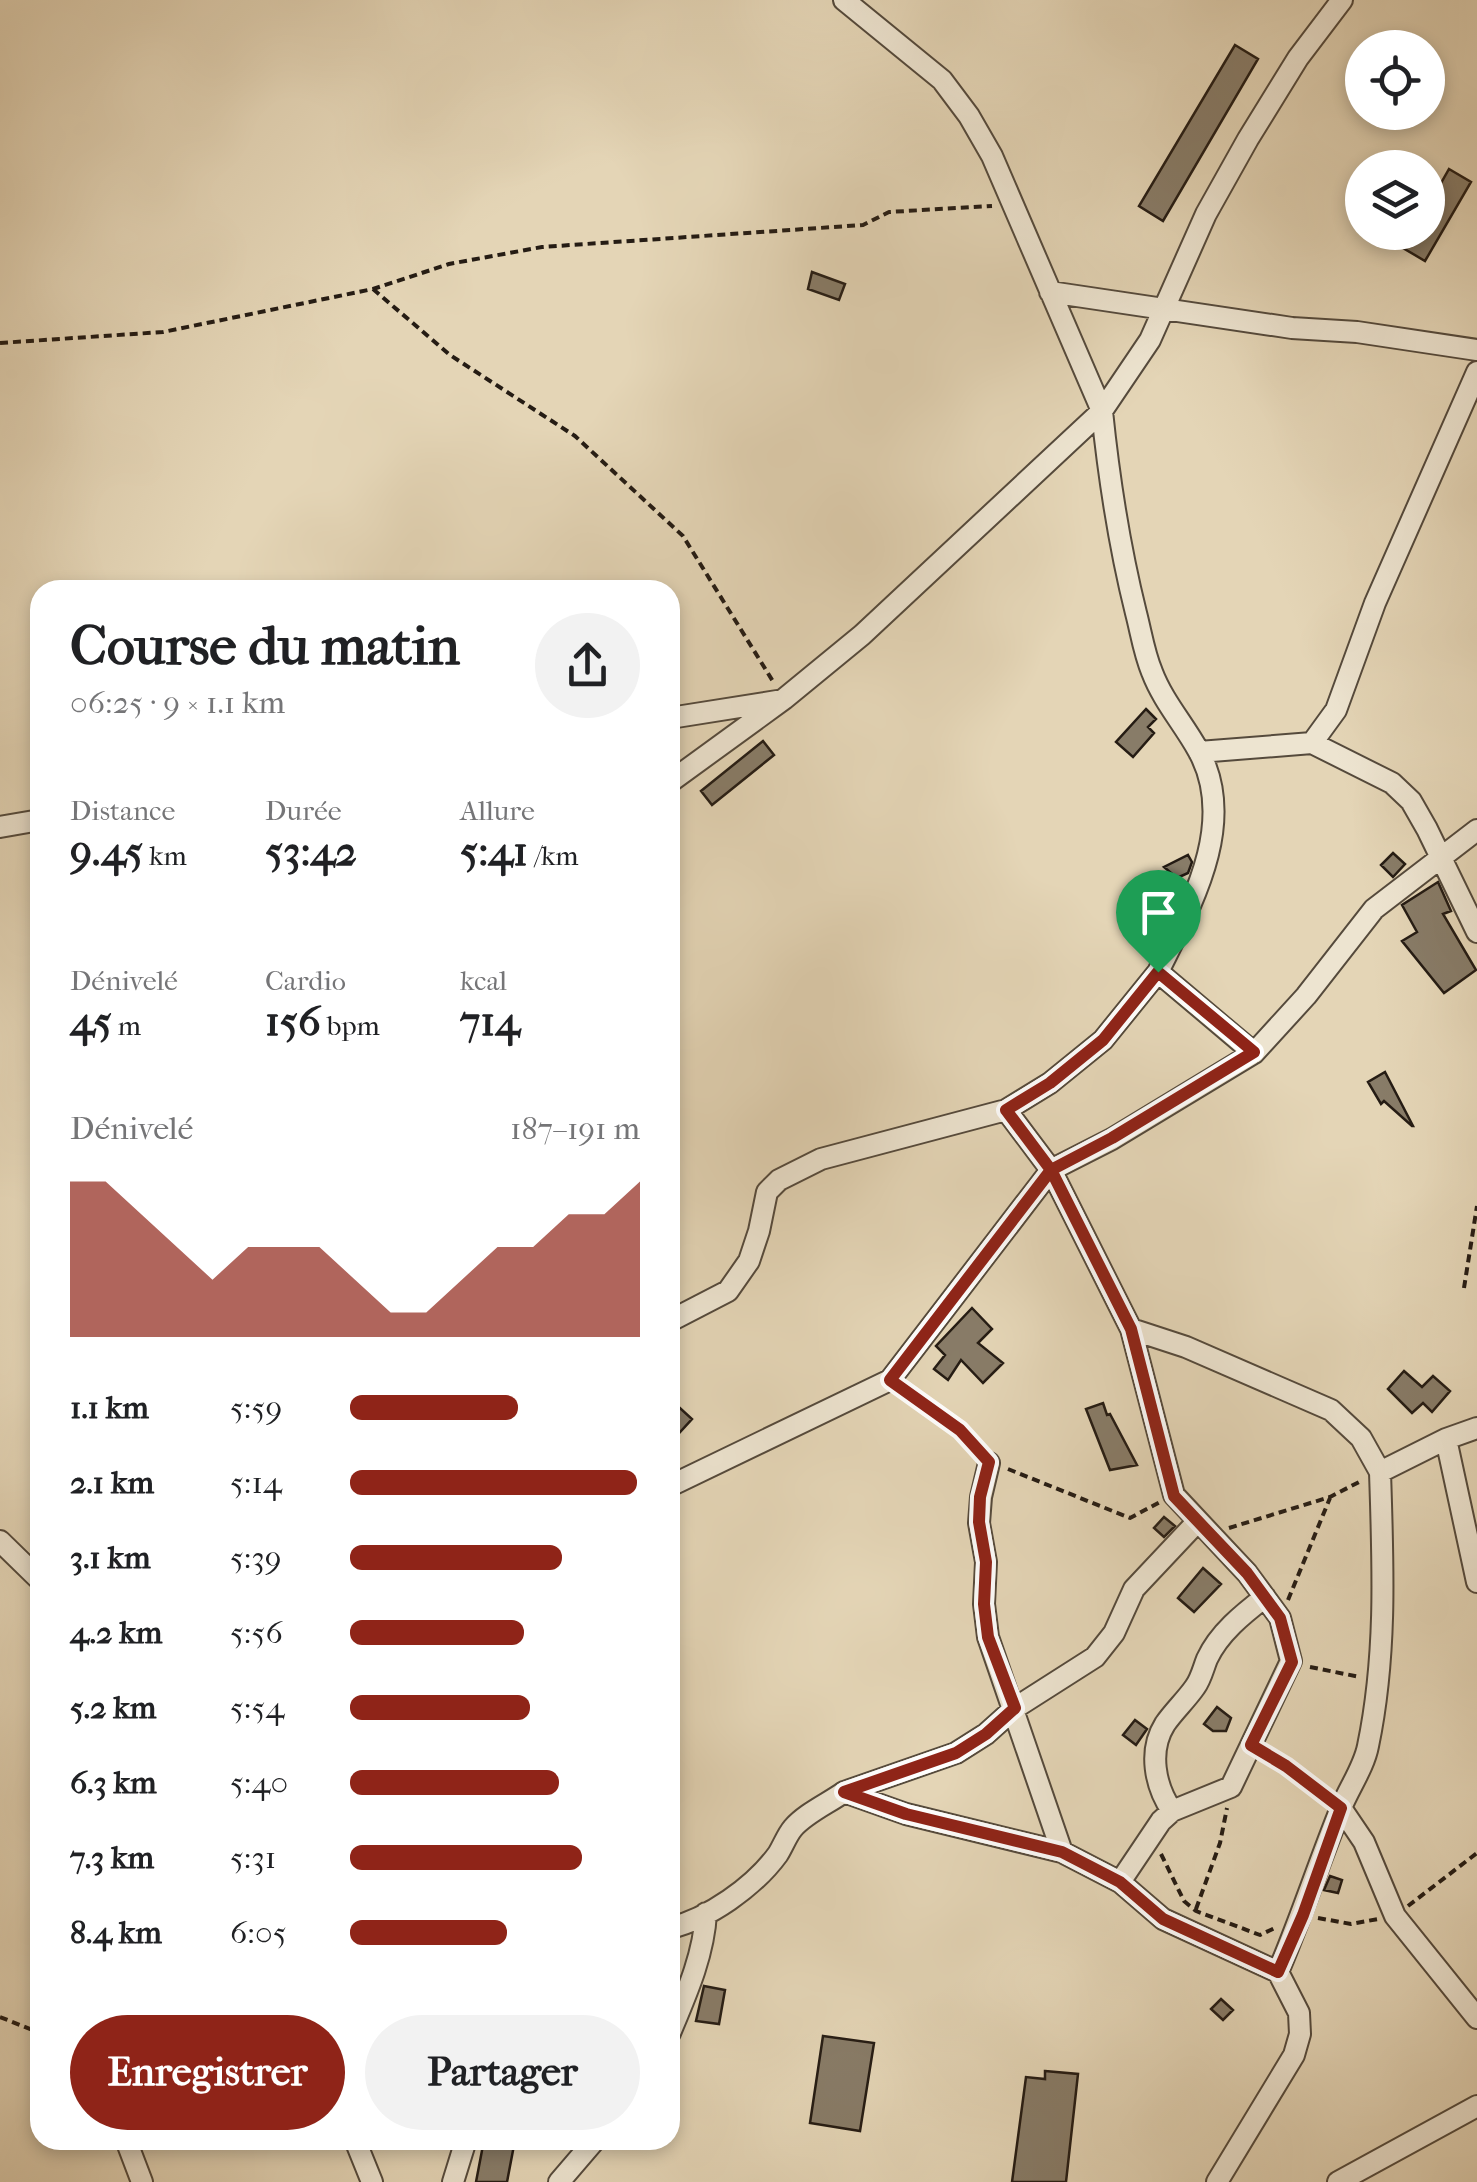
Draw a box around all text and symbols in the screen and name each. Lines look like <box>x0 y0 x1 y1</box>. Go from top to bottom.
map controls <box>1345 30 1445 250</box>
button: locate <box>1345 30 1445 130</box>
button: layers <box>1345 150 1445 250</box>
button: share <box>535 613 640 718</box>
text: Course du matin <box>70 614 460 678</box>
text: 06:25 · 9 × 1.1 km <box>70 684 285 721</box>
text: Distance <box>70 794 175 827</box>
text: Durée <box>265 794 342 827</box>
text: Allure <box>460 794 535 827</box>
text: 9.45 <box>70 827 143 876</box>
text: 53:42 <box>265 827 357 876</box>
text: 5:41 <box>460 827 528 876</box>
text: km <box>143 839 187 872</box>
text: /km <box>528 839 579 872</box>
pin <box>1116 870 1201 973</box>
icon: arrive <box>1131 885 1186 940</box>
text: Dénivelé <box>70 964 178 997</box>
text: Cardio <box>265 964 346 997</box>
text: kcal <box>460 964 507 997</box>
text: 45 <box>70 997 112 1046</box>
text: 156 <box>265 997 321 1046</box>
text: 714 <box>460 997 520 1046</box>
text: m <box>112 1009 141 1042</box>
text: bpm <box>321 1009 380 1042</box>
text: Dénivelé <box>70 1110 193 1147</box>
text: 187–191 m <box>510 1110 640 1147</box>
text: 1.1 km <box>70 1389 149 1426</box>
text: 5:59 <box>230 1389 282 1426</box>
text: 2.1 km <box>70 1464 154 1501</box>
text: 5:14 <box>230 1464 282 1501</box>
text: 3.1 km <box>70 1539 151 1576</box>
text: 5:39 <box>230 1539 281 1576</box>
text: 4.2 km <box>70 1614 162 1651</box>
text: 5:56 <box>230 1614 283 1651</box>
text: 5.2 km <box>70 1689 156 1726</box>
text: 5:54 <box>230 1689 284 1726</box>
text: 6.3 km <box>70 1764 157 1801</box>
text: 5:40 <box>230 1764 288 1801</box>
text: 7.3 km <box>70 1839 154 1876</box>
text: 5:31 <box>230 1839 276 1876</box>
text: 8.4 km <box>70 1914 162 1951</box>
text: 6:05 <box>230 1914 287 1951</box>
button: Enregistrer <box>70 2015 345 2130</box>
button: Partager <box>365 2015 640 2130</box>

